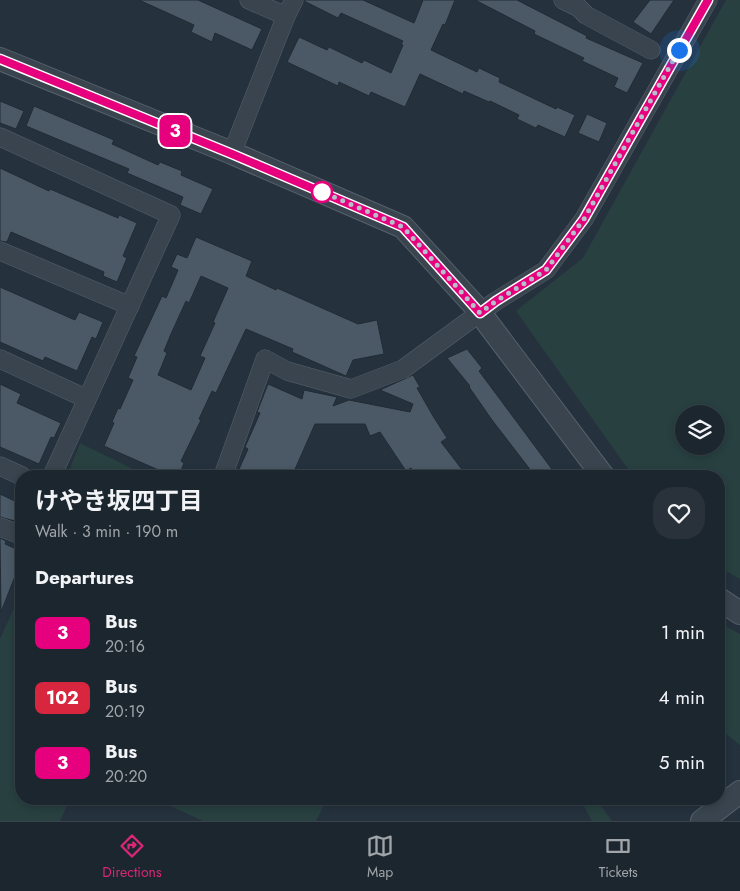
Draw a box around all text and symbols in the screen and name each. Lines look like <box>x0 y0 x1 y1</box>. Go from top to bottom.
your location <box>667 38 692 63</box>
line badge: 3 <box>159 115 191 147</box>
text: 3 <box>169 118 181 144</box>
unlabelled marker <box>311 181 333 203</box>
map controls <box>675 405 725 455</box>
button: layers <box>675 405 725 455</box>
text: けやき坂四丁目 <box>35 483 203 518</box>
button: heart <box>653 487 705 539</box>
text: Walk · 3 min · 190 m <box>35 520 178 543</box>
text: Departures <box>35 564 134 591</box>
text: Bus <box>105 608 137 635</box>
text: 1 min <box>661 619 705 646</box>
text: 3 <box>57 620 68 646</box>
text: 20:16 <box>105 635 145 658</box>
text: Bus <box>105 673 137 700</box>
text: 4 min <box>658 684 705 711</box>
text: 102 <box>46 685 79 711</box>
text: 20:19 <box>105 700 145 723</box>
text: Bus <box>105 738 137 765</box>
text: 5 min <box>659 749 705 776</box>
text: 3 <box>57 750 68 776</box>
text: 20:20 <box>105 765 147 788</box>
tab: Directions <box>102 832 162 882</box>
tab: Map <box>366 832 394 882</box>
tab: Tickets <box>599 832 638 882</box>

